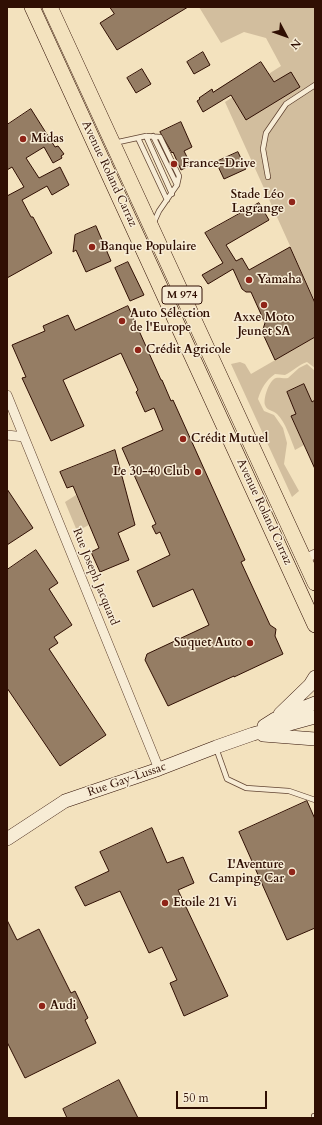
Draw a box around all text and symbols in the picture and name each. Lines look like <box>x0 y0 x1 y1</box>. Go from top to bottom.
north arrow <box>266 16 306 56</box>
text: N <box>287 36 304 53</box>
street label: Avenue Roland Carraz <box>78 119 140 229</box>
place label: Midas <box>31 132 64 146</box>
marker: Midas <box>18 134 28 144</box>
place label: France-Drive <box>182 157 256 171</box>
marker: France-Drive <box>169 159 179 169</box>
place label: Stade Léo Lagrange <box>231 188 284 216</box>
marker: Stade Léo Lagrange <box>287 197 297 207</box>
place label: Banque Populaire <box>100 240 196 254</box>
marker: Banque Populaire <box>87 242 97 252</box>
place label: Yamaha <box>257 273 302 287</box>
marker: Yamaha <box>244 275 254 285</box>
road number: M 974 <box>162 286 202 304</box>
marker: Axxe Moto Jeunet SA <box>259 300 269 310</box>
place label: Auto Sélection de l'Europe <box>130 307 210 335</box>
place label: Axxe Moto Jeunet SA <box>233 311 295 339</box>
marker: Auto Sélection de l'Europe <box>117 316 127 326</box>
place label: Crédit Agricole <box>146 343 231 357</box>
marker: Crédit Agricole <box>133 345 143 355</box>
place label: Crédit Mutuel <box>191 432 268 446</box>
marker: Crédit Mutuel <box>178 434 188 444</box>
street label: Avenue Roland Carraz <box>233 457 295 567</box>
place label: Le 30-40 Club <box>113 465 190 479</box>
marker: Le 30-40 Club <box>193 467 203 477</box>
street label: Rue Joseph Jacquard <box>69 526 121 628</box>
place label: Suquet Auto <box>174 636 242 650</box>
marker: Suquet Auto <box>245 638 255 648</box>
street label: Rue Gay-Lussac <box>86 760 168 800</box>
place label: L'Aventure Camping Car <box>209 858 284 886</box>
marker: L'Aventure Camping Car <box>287 867 297 877</box>
place label: Etoile 21 Vi <box>173 896 237 910</box>
marker: Etoile 21 Vi <box>160 898 170 908</box>
place label: Audi <box>50 999 76 1013</box>
marker: Audi <box>37 1001 47 1011</box>
scale bar <box>178 1083 269 1109</box>
text: 50 m <box>183 1090 209 1106</box>

